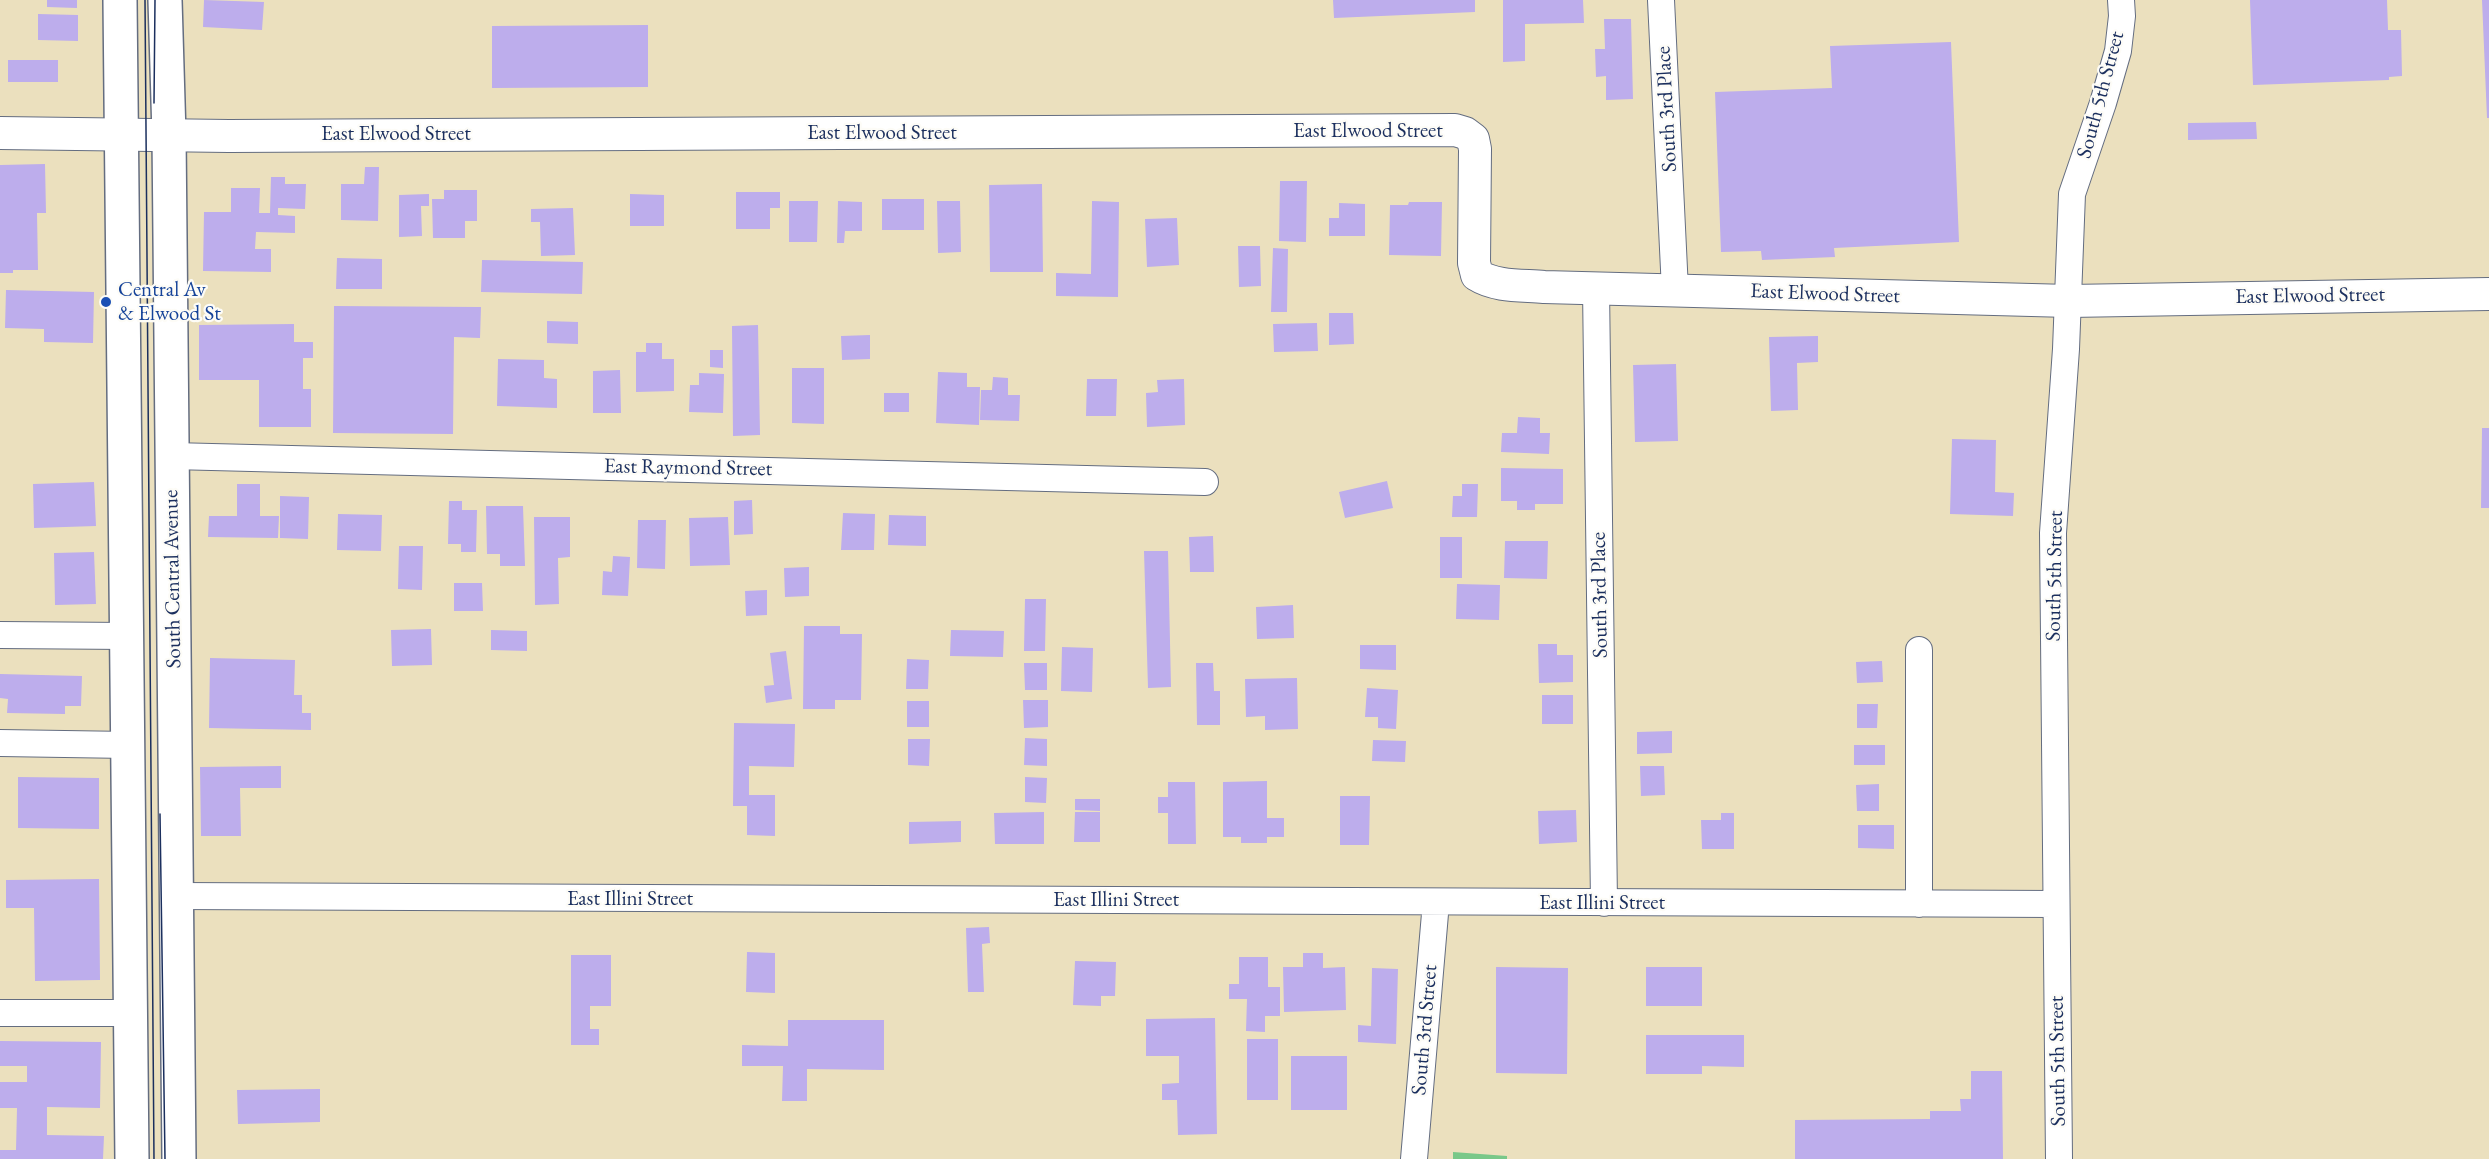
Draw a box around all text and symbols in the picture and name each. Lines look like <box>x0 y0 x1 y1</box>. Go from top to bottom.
street label: South 5th Street <box>2072 29 2130 161</box>
street label: South 3rd Place <box>1651 45 1683 173</box>
street label: East Elwood Street <box>1293 118 1443 144</box>
street label: East Elwood Street <box>807 120 957 146</box>
street label: East Elwood Street <box>321 121 471 147</box>
place label: Central Av & Elwood St <box>118 277 221 327</box>
street label: East Elwood Street <box>1750 279 1900 309</box>
street label: East Elwood Street <box>2235 282 2385 310</box>
marker: Central Av & Elwood St <box>99 295 113 309</box>
street label: East Raymond Street <box>604 454 772 482</box>
street label: South Central Avenue <box>159 490 187 668</box>
street label: South 5th Street <box>2041 510 2069 642</box>
street label: South 3rd Place <box>1586 532 1614 658</box>
street label: East Illini Street <box>567 886 693 912</box>
street label: East Illini Street <box>1053 887 1179 913</box>
street label: East Illini Street <box>1539 890 1665 916</box>
street label: South 3rd Street <box>1407 964 1443 1096</box>
street label: South 5th Street <box>2044 995 2072 1127</box>

